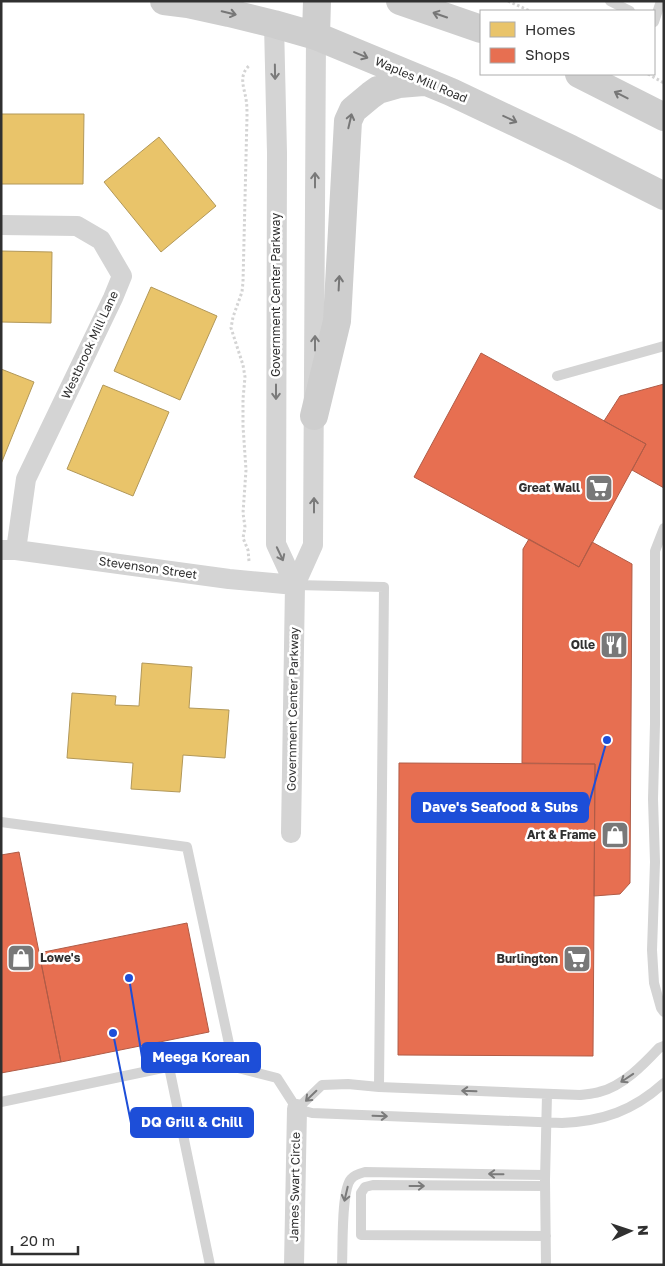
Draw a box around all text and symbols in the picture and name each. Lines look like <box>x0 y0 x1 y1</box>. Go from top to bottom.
one-way arrow <box>221 9 237 18</box>
one-way arrow <box>433 10 449 19</box>
legend <box>480 10 655 75</box>
text: Homes <box>525 20 575 38</box>
text: Shops <box>525 45 570 63</box>
one-way arrow <box>353 50 368 60</box>
street label: Waples Mill Road <box>373 53 470 106</box>
one-way arrow <box>270 64 280 80</box>
one-way arrow <box>614 90 629 100</box>
one-way arrow <box>346 113 355 129</box>
one-way arrow <box>502 115 517 125</box>
one-way arrow <box>310 173 320 189</box>
street label: Government Center Parkway <box>268 213 283 377</box>
one-way arrow <box>335 275 344 291</box>
street label: Westbrook Mill Lane <box>58 288 121 401</box>
one-way arrow <box>310 335 320 352</box>
one-way arrow <box>271 384 281 400</box>
supermarket icon: Great Wall <box>584 473 614 503</box>
place label: Great Wall <box>518 480 580 495</box>
one-way arrow <box>309 498 319 514</box>
one-way arrow <box>276 546 286 561</box>
street label: Stevenson Street <box>98 553 198 582</box>
street label: Government Center Parkway <box>284 626 301 791</box>
restaurant icon: Olle <box>599 630 629 660</box>
place label: Olle <box>571 637 595 652</box>
callout: Dave's Seafood & Subs <box>412 793 588 822</box>
text: Dave's Seafood & Subs <box>422 798 578 815</box>
shop icon: Art & Frame <box>600 820 630 850</box>
place label: Art & Frame <box>527 827 596 842</box>
shop icon: Lowe's <box>6 943 36 973</box>
supermarket icon: Burlington <box>562 944 592 974</box>
place label: Lowe's <box>40 950 81 965</box>
place label: Burlington <box>497 951 558 966</box>
callout: Meega Korean <box>142 1043 260 1072</box>
text: Meega Korean <box>152 1048 250 1065</box>
one-way arrow <box>620 1072 634 1083</box>
one-way arrow <box>461 1086 477 1096</box>
one-way arrow <box>304 1090 317 1102</box>
callout: DQ Grill & Chill <box>131 1108 253 1137</box>
one-way arrow <box>372 1111 388 1121</box>
text: DQ Grill & Chill <box>141 1113 243 1130</box>
street label: James Swart Circle <box>286 1132 303 1242</box>
one-way arrow <box>488 1169 504 1179</box>
one-way arrow <box>409 1181 425 1190</box>
one-way arrow <box>341 1185 351 1201</box>
north arrow <box>605 1206 655 1256</box>
scale bar <box>12 1224 79 1256</box>
text: N <box>635 1225 652 1236</box>
text: 20 m <box>20 1231 55 1249</box>

